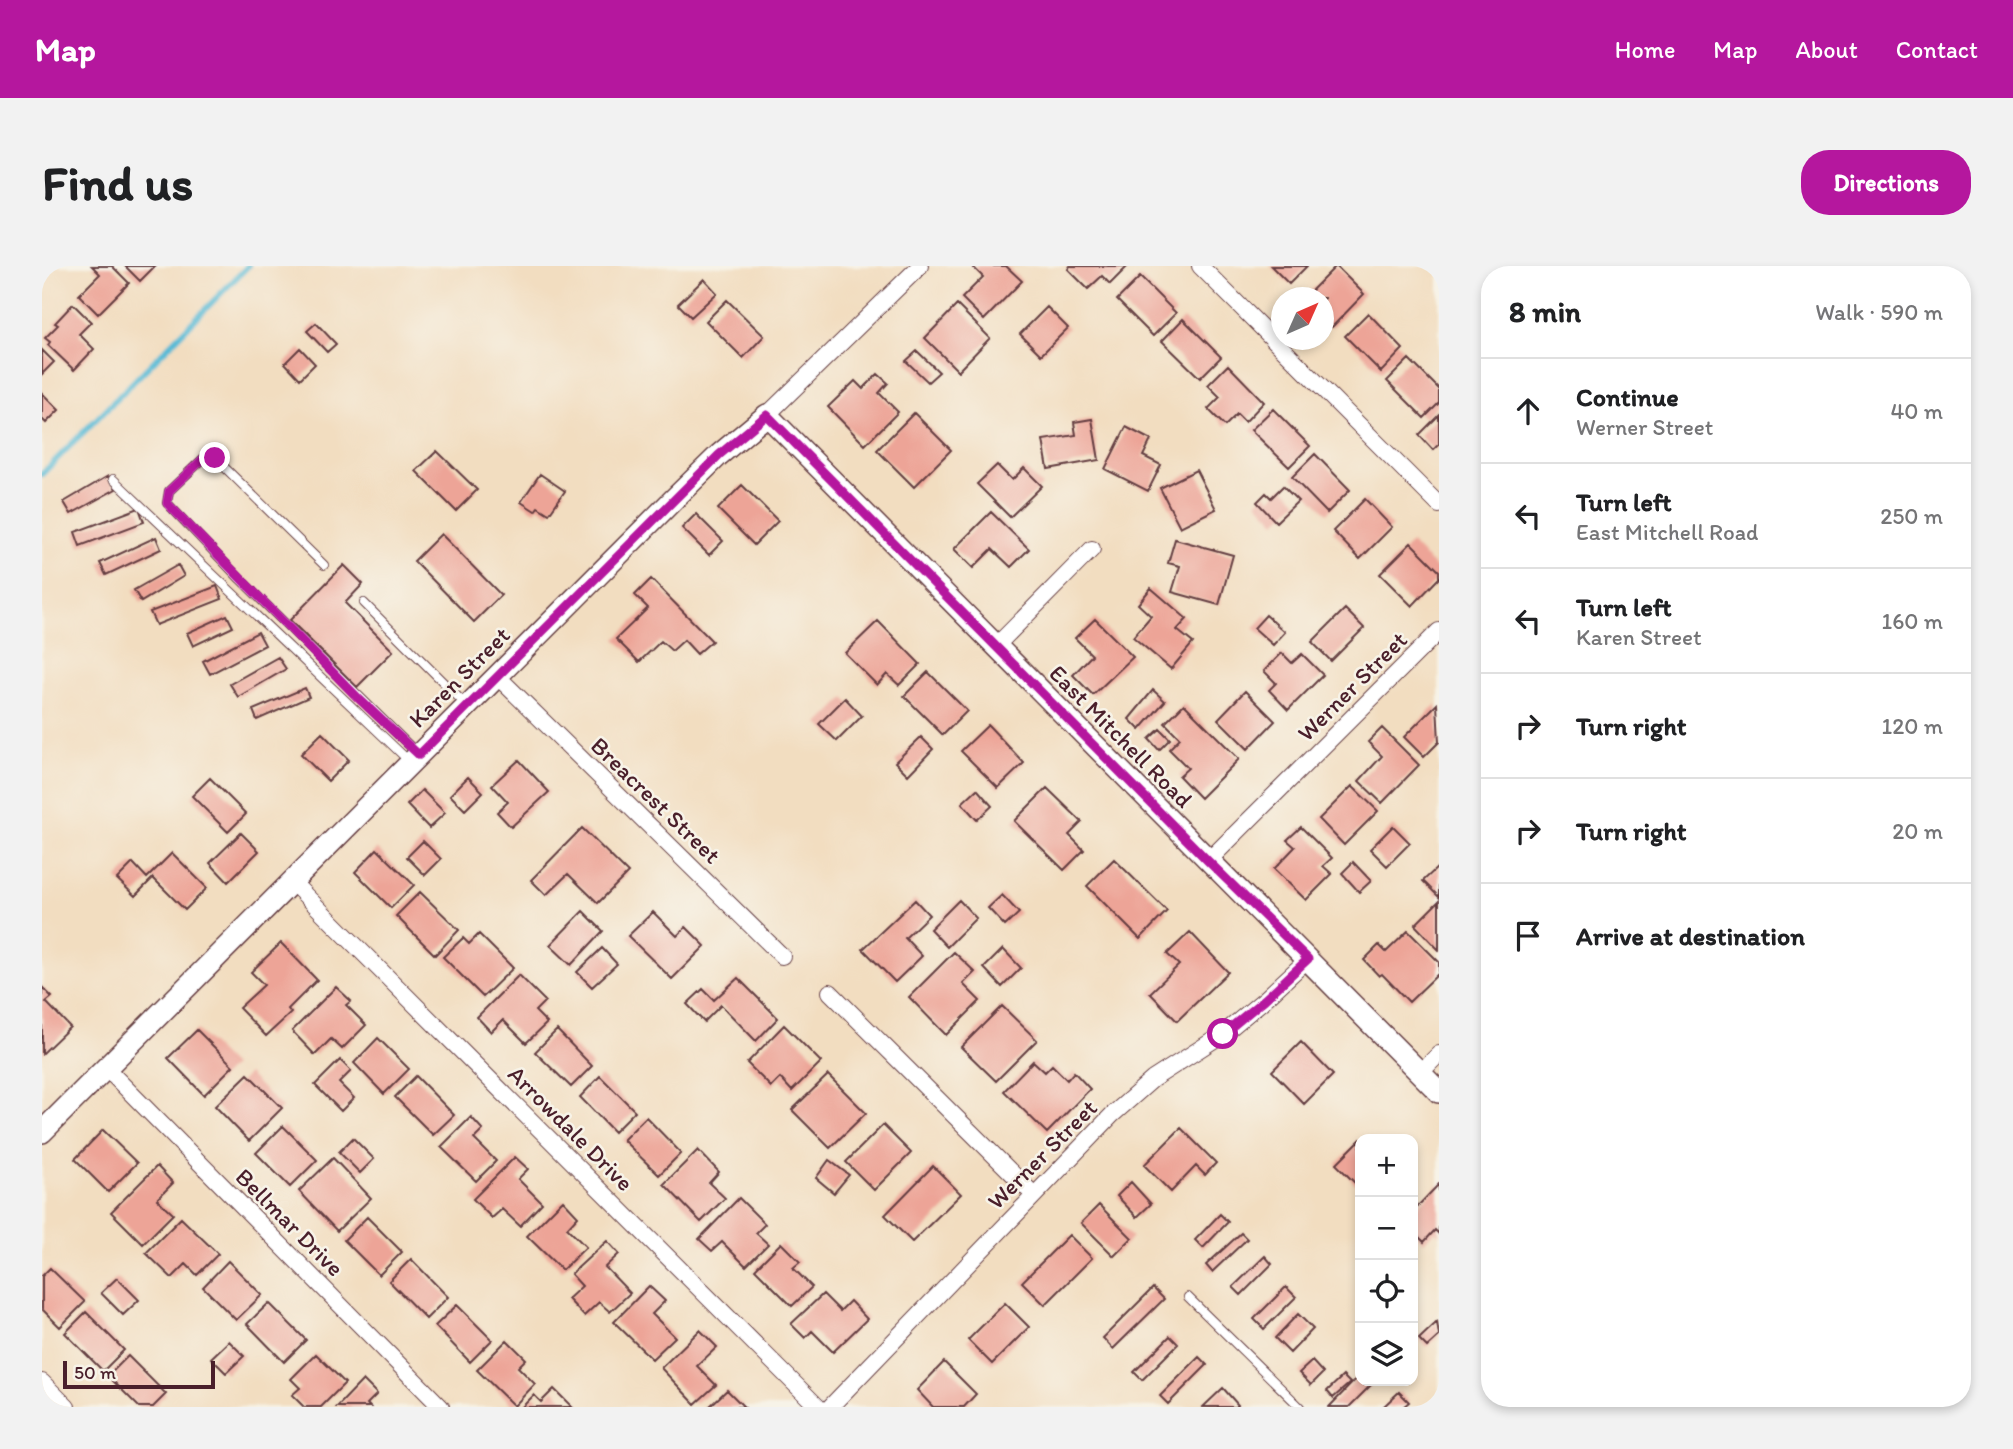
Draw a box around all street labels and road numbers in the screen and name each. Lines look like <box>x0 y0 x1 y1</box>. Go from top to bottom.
street label: Karen Street <box>402 620 516 734</box>
street label: Werner Street <box>1291 625 1413 747</box>
street label: East Mitchell Road <box>1043 658 1199 814</box>
street label: Breacrest Street <box>585 731 727 869</box>
street label: Arrowdale Drive <box>502 1059 640 1197</box>
street label: Werner Street <box>981 1093 1103 1215</box>
street label: Bellmar Drive <box>230 1162 350 1282</box>

